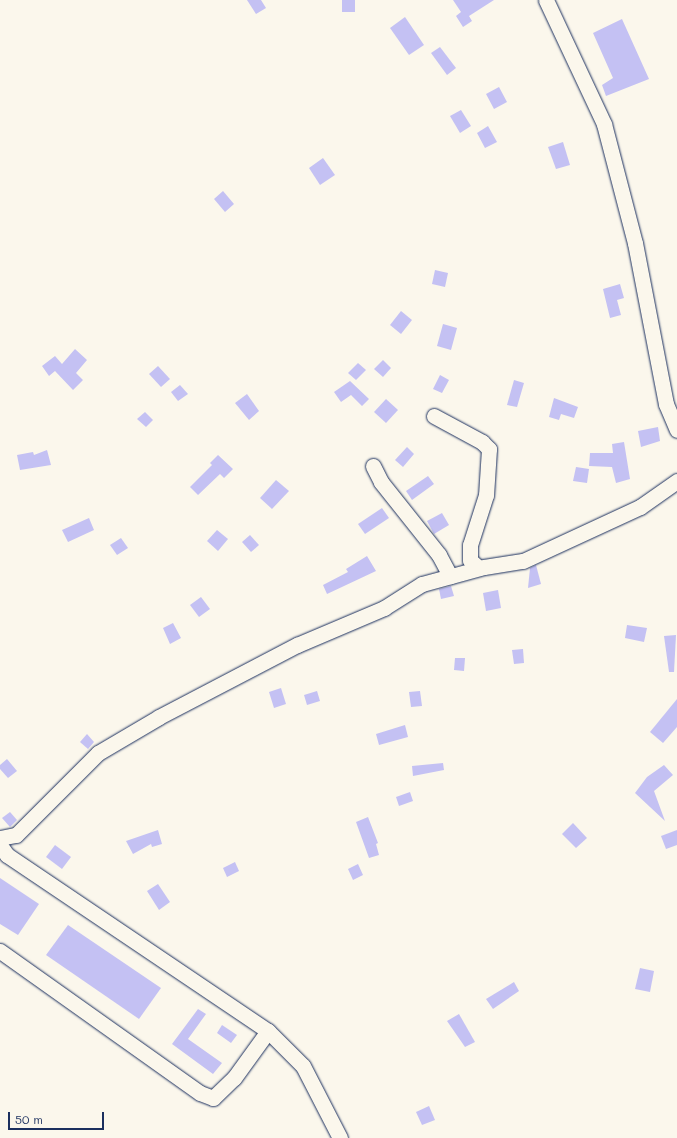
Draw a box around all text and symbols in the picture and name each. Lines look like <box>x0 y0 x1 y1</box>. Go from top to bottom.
scale bar <box>10 1104 106 1130</box>
text: 50 m <box>15 1111 43 1127</box>

